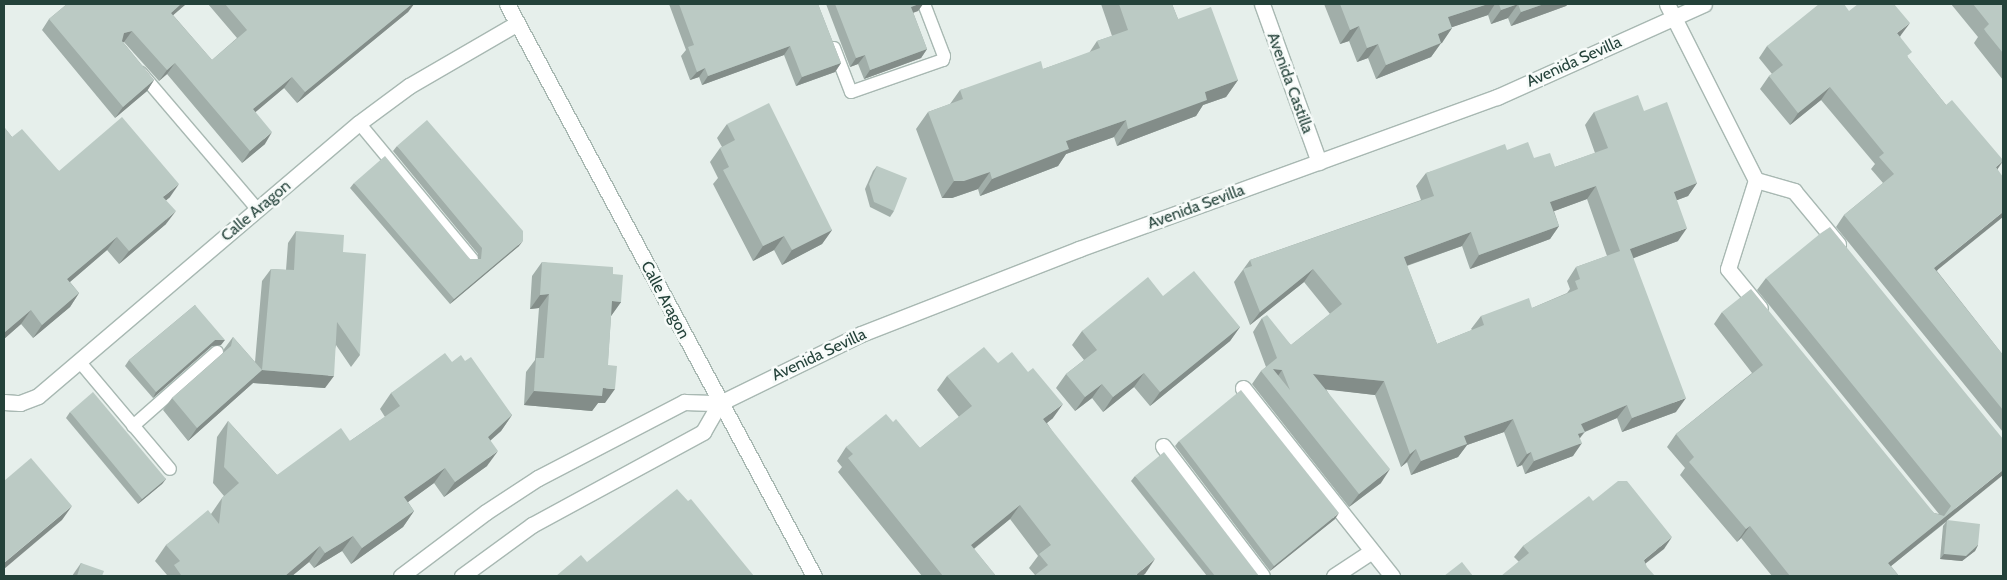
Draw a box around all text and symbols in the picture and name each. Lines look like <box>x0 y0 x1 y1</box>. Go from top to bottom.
street label: Avenida Castilla <box>1263 30 1317 136</box>
street label: Avenida Sevilla <box>1524 33 1624 91</box>
street label: Calle Aragon <box>217 176 295 246</box>
street label: Avenida Sevilla <box>1145 181 1247 233</box>
street label: Calle Aragon <box>637 258 693 342</box>
street label: Avenida Sevilla <box>769 325 869 385</box>

